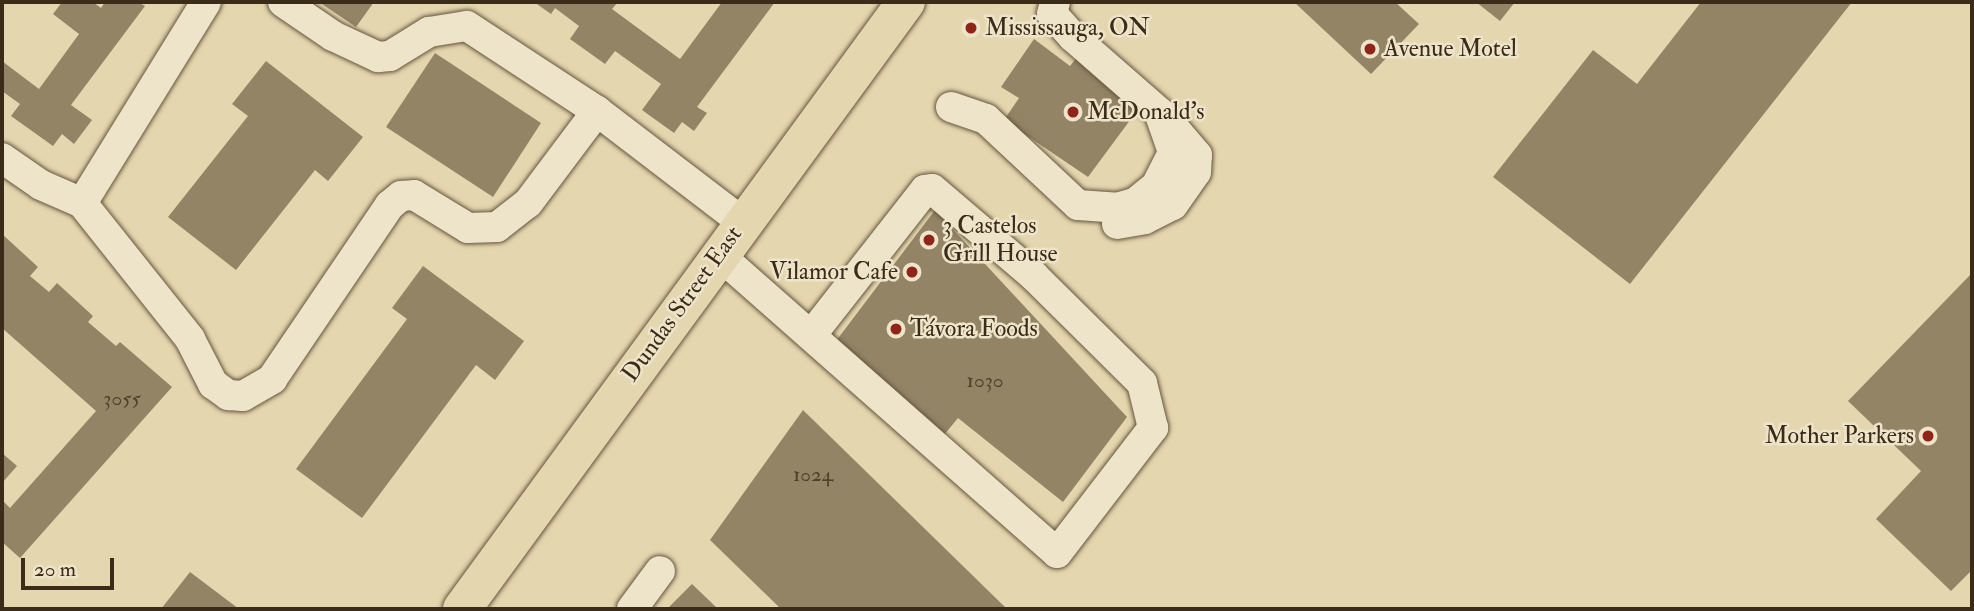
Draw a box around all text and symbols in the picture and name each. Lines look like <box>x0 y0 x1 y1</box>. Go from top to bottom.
place label: Mississauga, ON <box>985 14 1150 42</box>
marker: Mississauga, ON <box>963 20 979 36</box>
place label: Avenue Motel <box>1384 35 1517 63</box>
marker: Avenue Motel <box>1362 41 1378 57</box>
place label: McDonald's <box>1087 98 1205 126</box>
marker: McDonald's <box>1065 104 1081 120</box>
place label: 3 Castelos Grill House <box>943 212 1057 268</box>
street label: Dundas Street East <box>616 221 748 387</box>
marker: 3 Castelos Grill House <box>921 232 937 248</box>
place label: Vilamor Cafe <box>770 258 898 286</box>
marker: Vilamor Cafe <box>904 264 920 280</box>
place label: Távora Foods <box>910 315 1038 343</box>
marker: Távora Foods <box>888 321 904 337</box>
house number: 1030 <box>967 368 1003 394</box>
house number: 3055 <box>103 386 141 412</box>
place label: Mother Parkers <box>1765 422 1914 450</box>
marker: Mother Parkers <box>1920 428 1936 444</box>
house number: 1024 <box>793 462 833 488</box>
scale bar <box>24 544 117 588</box>
text: 20 m <box>34 556 76 583</box>

